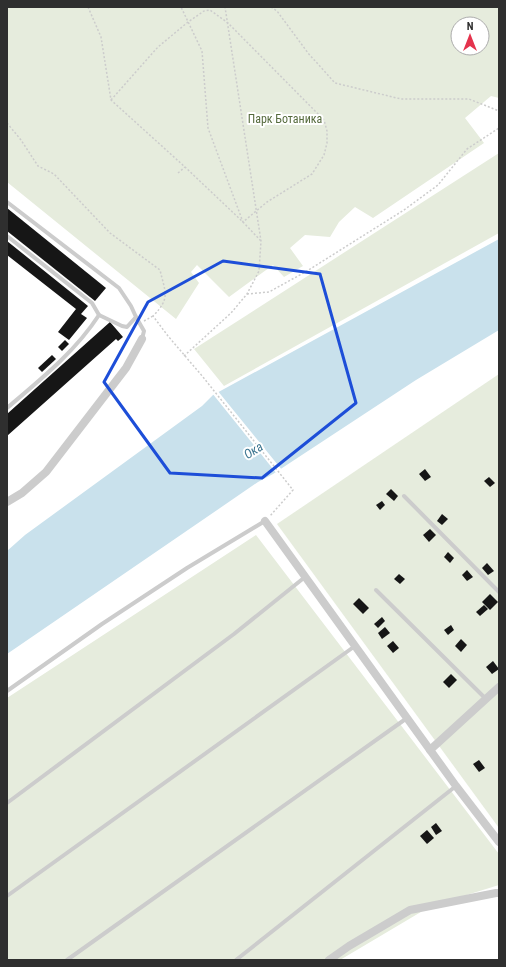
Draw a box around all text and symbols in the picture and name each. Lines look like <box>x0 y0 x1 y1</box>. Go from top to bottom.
north arrow <box>450 16 490 56</box>
text: N <box>467 20 474 33</box>
park label: Парк Ботаника <box>248 112 323 126</box>
water label: Ока <box>241 439 266 462</box>

